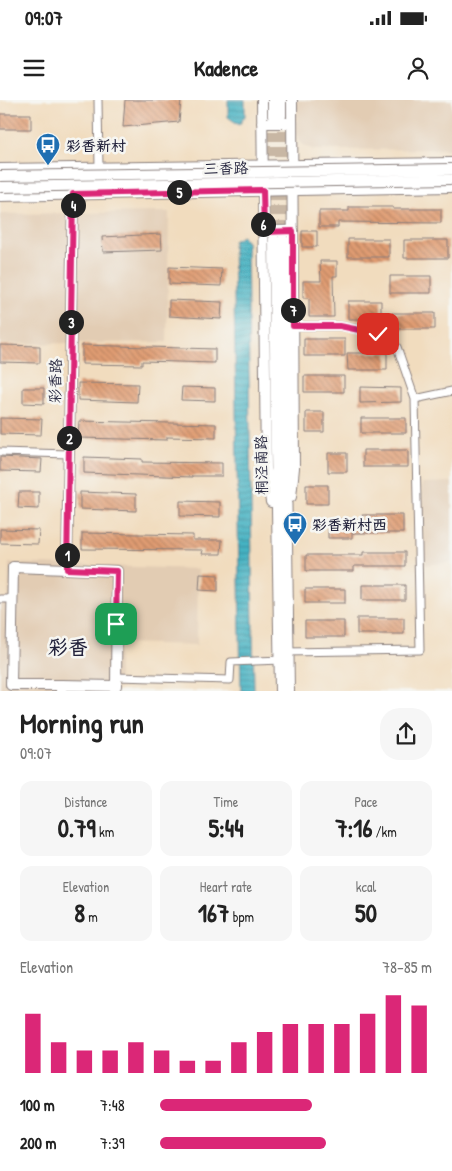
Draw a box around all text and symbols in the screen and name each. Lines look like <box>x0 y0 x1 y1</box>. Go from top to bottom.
text: 09:07 <box>25 5 63 31</box>
text: Kadence <box>194 53 258 83</box>
icon: menu <box>20 54 48 82</box>
icon: person <box>404 54 432 82</box>
bus stop icon: 彩香新村 <box>35 132 61 166</box>
place label: 彩香新村 <box>66 135 126 156</box>
street label: 三香路 <box>203 157 249 179</box>
pin: 5 <box>166 180 192 204</box>
text: 5 <box>177 183 182 202</box>
pin: 4 <box>60 192 86 218</box>
text: 4 <box>71 196 76 215</box>
pin: 6 <box>250 212 276 236</box>
text: 6 <box>261 215 266 234</box>
pin: 7 <box>280 298 306 322</box>
text: 7 <box>290 301 297 320</box>
pin: 3 <box>58 310 84 334</box>
text: 3 <box>68 313 75 332</box>
pin <box>357 313 399 355</box>
icon: check <box>364 320 392 348</box>
street label: 彩香路 <box>44 358 66 404</box>
pin: 2 <box>56 426 82 450</box>
text: 2 <box>66 429 73 448</box>
street label: 桐泾南路 <box>250 435 272 495</box>
bus stop icon: 彩香新村西 <box>282 511 308 545</box>
place label: 彩香新村西 <box>312 514 387 535</box>
pin: 1 <box>54 542 80 568</box>
text: 1 <box>65 546 70 565</box>
pin <box>95 603 137 645</box>
icon: arrive <box>102 610 130 638</box>
district label: 彩香 <box>48 633 88 660</box>
text: Morning run <box>20 704 144 742</box>
button: share <box>380 708 432 760</box>
text: 09:07 <box>20 742 52 764</box>
text: Distance <box>65 792 107 811</box>
text: Time <box>214 792 238 811</box>
text: Pace <box>354 792 378 811</box>
text: 0.79 <box>58 811 96 845</box>
text: 5:44 <box>208 811 244 845</box>
text: 7:16 <box>335 811 372 845</box>
text: km <box>96 822 114 841</box>
text: /km <box>372 822 397 841</box>
text: Elevation <box>63 877 109 896</box>
text: Heart rate <box>200 877 252 896</box>
text: kcal <box>356 877 376 896</box>
text: 8 <box>74 896 85 930</box>
text: 167 <box>198 896 229 930</box>
text: 50 <box>355 896 377 930</box>
text: m <box>85 907 98 926</box>
text: bpm <box>229 907 254 926</box>
text: Elevation <box>20 956 73 978</box>
text: 78–85 m <box>382 956 432 978</box>
text: 100 m <box>20 1094 55 1116</box>
text: 7:48 <box>100 1094 125 1116</box>
text: 200 m <box>20 1132 56 1154</box>
text: 7:39 <box>100 1132 125 1154</box>

